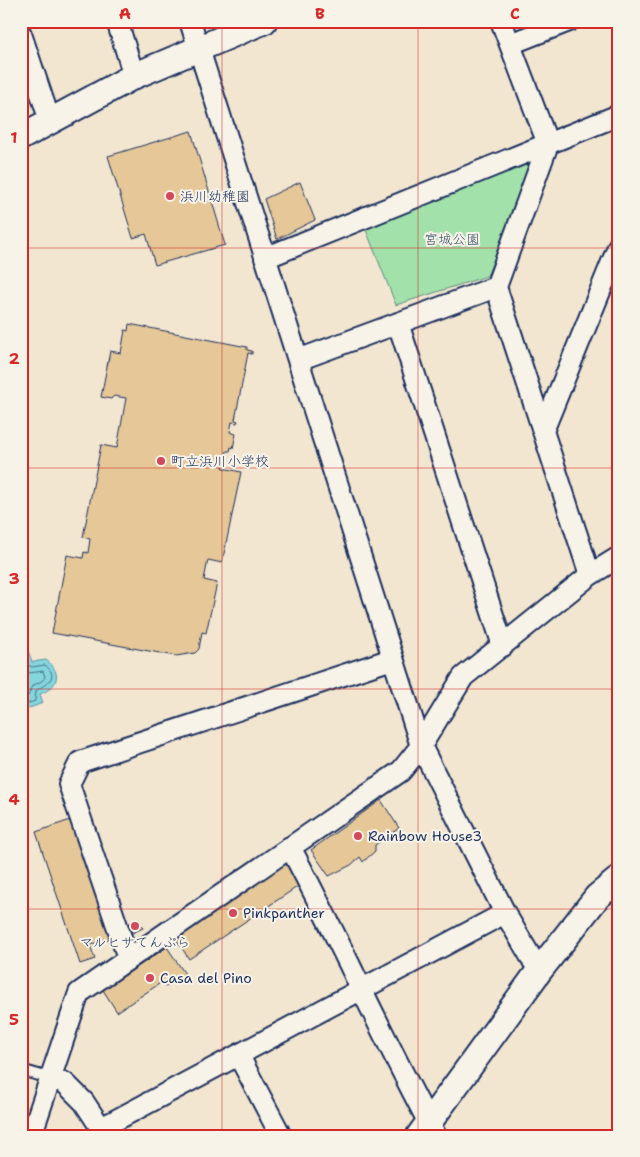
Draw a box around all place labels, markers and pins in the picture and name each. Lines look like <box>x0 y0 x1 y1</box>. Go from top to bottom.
place label: 浜川幼稚園 <box>180 187 250 205</box>
marker: 浜川幼稚園 <box>164 190 176 202</box>
place label: 町立浜川小学校 <box>171 452 269 470</box>
marker: 町立浜川小学校 <box>155 455 167 467</box>
place label: Rainbow House3 <box>368 827 482 845</box>
marker: Rainbow House3 <box>352 830 364 842</box>
place label: Pinkpanther <box>243 904 325 922</box>
marker: Pinkpanther <box>227 907 239 919</box>
marker: マルヒサてんぷら <box>129 920 141 932</box>
place label: マルヒサてんぷら <box>79 933 191 951</box>
place label: Casa del Pino <box>160 969 252 987</box>
marker: Casa del Pino <box>144 972 156 984</box>

